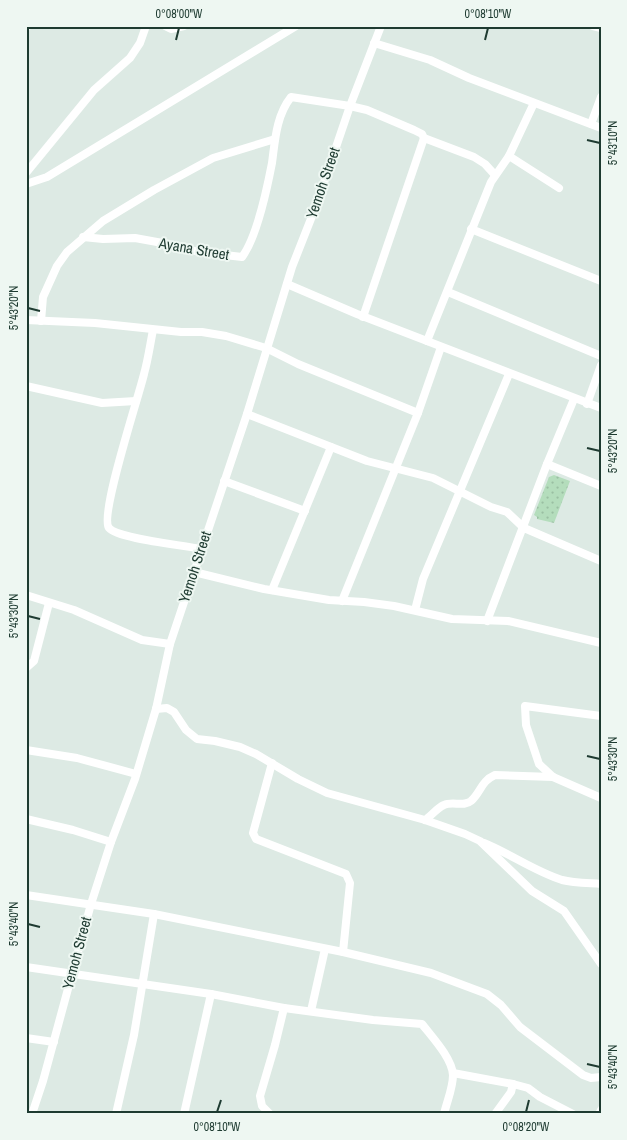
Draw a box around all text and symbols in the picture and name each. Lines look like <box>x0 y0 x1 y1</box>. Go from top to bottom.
text: 0°08'00"W <box>156 6 203 22</box>
text: 0°08'10"W <box>465 6 512 22</box>
text: 5°43'10"N <box>605 121 621 165</box>
street label: Yemoh Street <box>301 144 345 221</box>
street label: Ayana Street <box>156 232 231 265</box>
text: 5°43'20"N <box>6 286 22 330</box>
text: 5°43'20"N <box>605 429 621 473</box>
street label: Yemoh Street <box>173 528 216 605</box>
text: 5°43'30"N <box>6 594 22 638</box>
text: 5°43'30"N <box>605 737 621 781</box>
text: 5°43'40"N <box>6 902 22 946</box>
street label: Yemoh Street <box>57 914 96 991</box>
text: 5°43'40"N <box>605 1045 621 1089</box>
text: 0°08'10"W <box>194 1119 241 1135</box>
text: 0°08'20"W <box>503 1119 550 1135</box>

